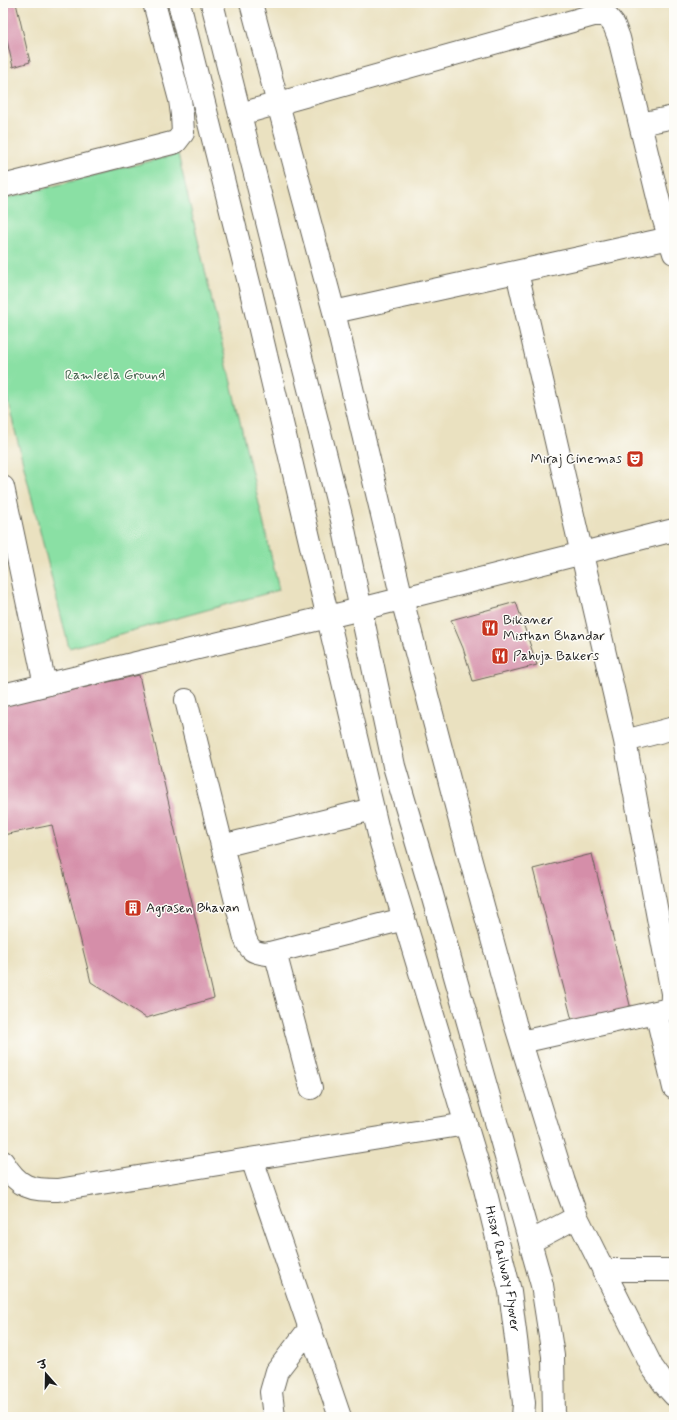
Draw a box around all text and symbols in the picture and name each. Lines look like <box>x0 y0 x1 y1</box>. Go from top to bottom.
park label: Ramleela Ground <box>65 366 165 384</box>
theatre icon: Miraj Cinemas <box>625 449 645 469</box>
place label: Miraj Cinemas <box>530 450 622 468</box>
place label: Bikaner Misthan Bhandar <box>503 611 605 645</box>
restaurant icon: Bikaner Misthan Bhandar <box>480 618 500 638</box>
restaurant icon: Pahuja Bakers <box>490 646 510 666</box>
place label: Pahuja Bakers <box>513 647 599 665</box>
building icon: Agrasen Bhavan <box>123 898 143 918</box>
place label: Agrasen Bhavan <box>146 899 240 917</box>
street label: Hisar Railway Flyover <box>480 1204 524 1333</box>
north arrow <box>26 1354 66 1394</box>
text: उ <box>36 1357 50 1374</box>

